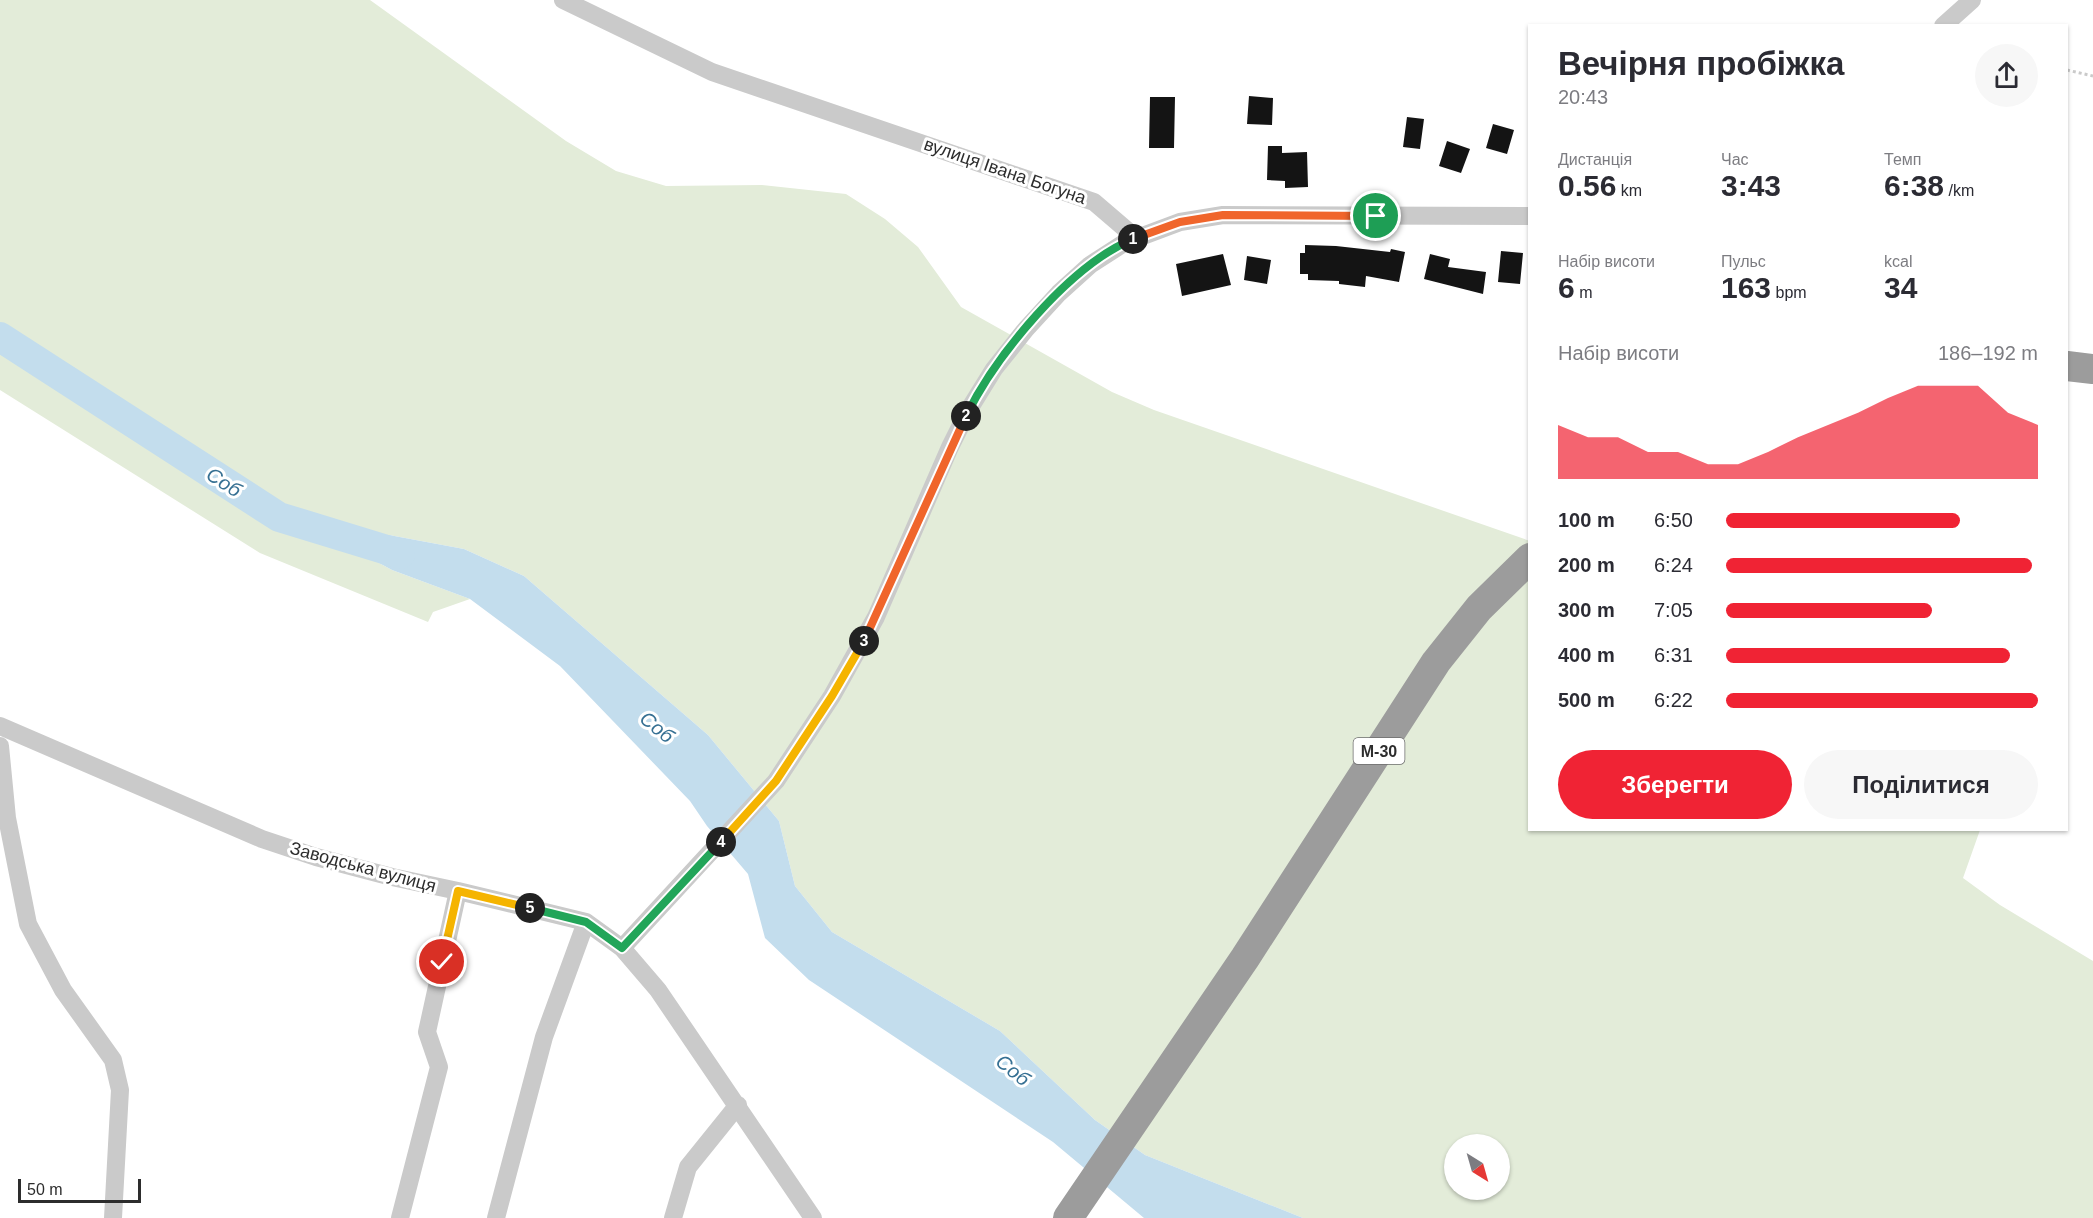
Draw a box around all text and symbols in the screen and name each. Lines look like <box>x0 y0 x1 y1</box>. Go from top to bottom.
button: share <box>1975 44 2038 107</box>
text: Вечірня пробіжка <box>1558 45 1844 82</box>
text: 20:43 <box>1558 86 1608 108</box>
street label: вулиця Івана Богуна <box>921 134 1090 208</box>
text: Дистанція <box>1558 151 1632 168</box>
text: Час <box>1721 151 1749 168</box>
text: Темп <box>1884 151 1921 168</box>
text: 0.56 <box>1558 169 1616 202</box>
text: 3:43 <box>1721 169 1781 202</box>
text: 6:38 <box>1884 169 1944 202</box>
text: km <box>1616 182 1642 199</box>
text: /km <box>1944 182 1974 199</box>
pin <box>1350 190 1401 241</box>
icon: arrive <box>1359 199 1392 232</box>
pin: 1 <box>1118 224 1148 254</box>
text: 1 <box>1129 230 1137 247</box>
text: Набір висоти <box>1558 253 1655 270</box>
text: Пульс <box>1721 253 1766 270</box>
text: kcal <box>1884 253 1912 270</box>
text: 6 <box>1558 271 1575 304</box>
text: 163 <box>1721 271 1771 304</box>
text: 34 <box>1884 271 1917 304</box>
text: m <box>1575 284 1592 301</box>
text: bpm <box>1771 284 1807 301</box>
text: Набір висоти <box>1558 342 1679 364</box>
text: 186–192 m <box>1938 342 2038 364</box>
pin: 2 <box>951 401 981 431</box>
text: 2 <box>962 407 970 424</box>
water label: Соб <box>203 463 246 502</box>
text: 100 m <box>1558 509 1615 531</box>
text: 6:50 <box>1654 509 1693 531</box>
text: 200 m <box>1558 554 1615 576</box>
text: 6:24 <box>1654 554 1693 576</box>
text: 300 m <box>1558 599 1615 621</box>
text: 7:05 <box>1654 599 1693 621</box>
pin: 3 <box>849 626 879 656</box>
text: 3 <box>860 632 868 649</box>
text: 400 m <box>1558 644 1615 666</box>
text: 6:31 <box>1654 644 1693 666</box>
text: 500 m <box>1558 689 1615 711</box>
text: 6:22 <box>1654 689 1693 711</box>
water label: Соб <box>636 707 679 748</box>
road number: М-30 <box>1354 738 1404 764</box>
button: Зберегти <box>1558 750 1792 819</box>
button: Поділитися <box>1804 750 2038 819</box>
pin: 4 <box>706 827 736 857</box>
text: 4 <box>717 833 725 850</box>
street label: Заводська вулиця <box>288 838 438 896</box>
pin: 5 <box>515 893 545 923</box>
text: 5 <box>526 899 534 916</box>
pin <box>416 936 467 987</box>
icon: check <box>425 945 458 978</box>
water label: Соб <box>992 1050 1035 1091</box>
north arrow <box>1444 1134 1510 1200</box>
map controls <box>1444 1134 1510 1200</box>
scale bar <box>18 1176 141 1204</box>
text: 50 m <box>27 1181 63 1198</box>

